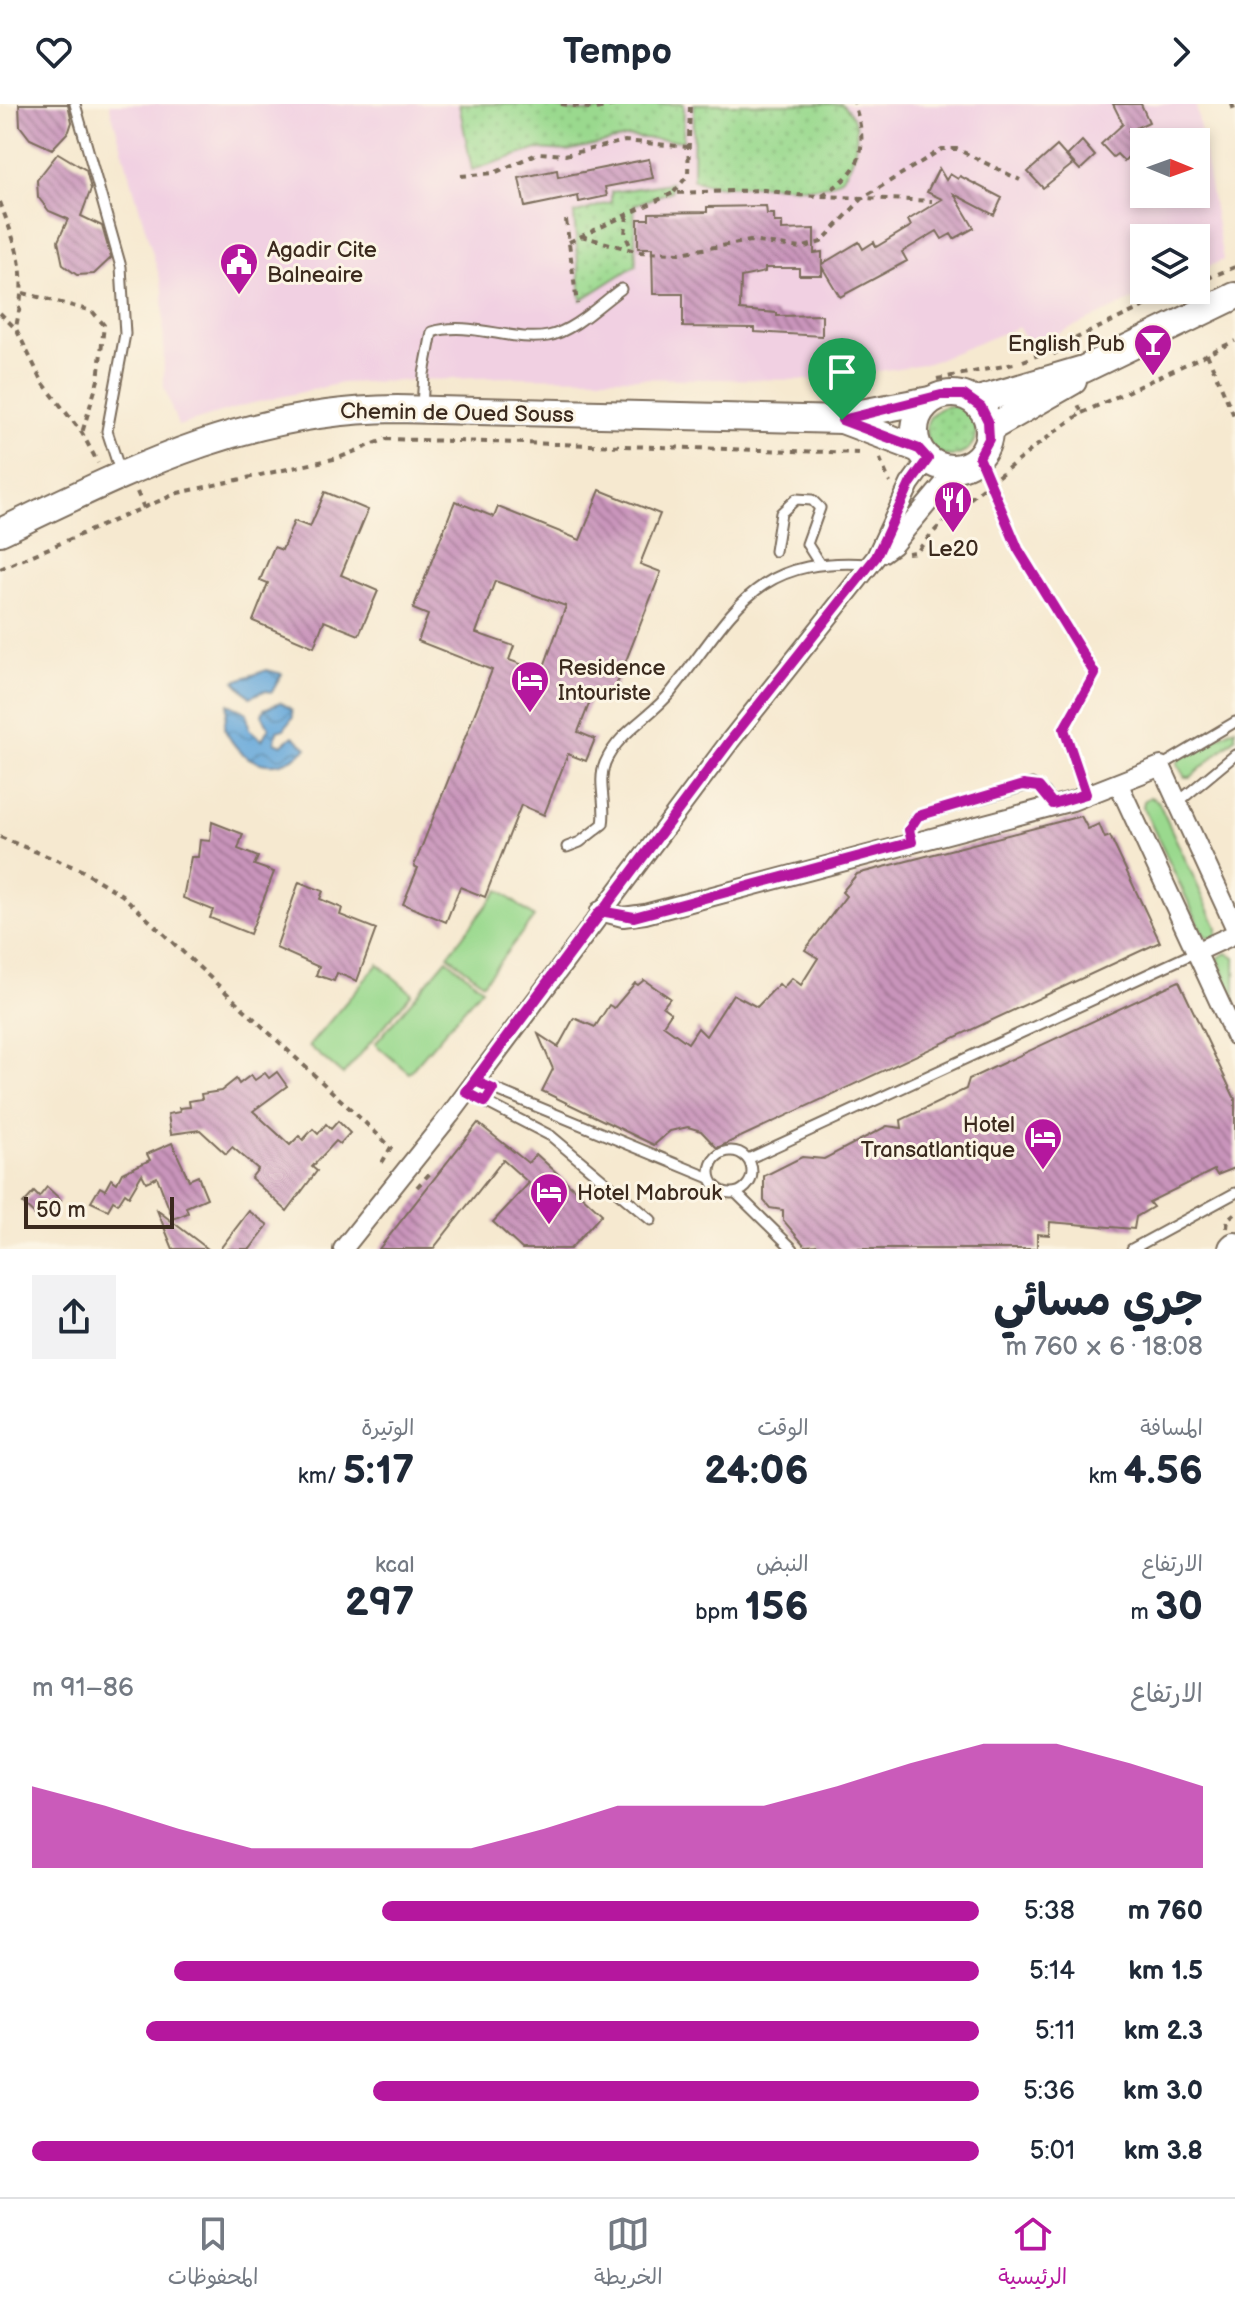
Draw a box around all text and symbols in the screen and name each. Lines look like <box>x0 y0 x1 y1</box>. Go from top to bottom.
icon: heart <box>32 30 76 74</box>
icon: forward <box>1159 30 1203 74</box>
text: Tempo <box>563 31 672 74</box>
north arrow <box>1130 128 1210 208</box>
map controls <box>1130 128 1210 304</box>
button: layers <box>1130 224 1210 304</box>
place label: Agadir Cite Balneaire <box>267 237 377 289</box>
public building icon: Agadir Cite Balneaire <box>218 241 260 296</box>
bar icon: English Pub <box>1132 322 1174 377</box>
place label: English Pub <box>1008 331 1125 358</box>
pin <box>808 338 876 420</box>
icon: arrive <box>820 350 864 394</box>
street label: Chemin de Oued Souss <box>340 398 574 429</box>
restaurant icon: Le20 <box>932 479 974 534</box>
place label: Le20 <box>928 536 979 563</box>
place label: Residence Intouriste <box>558 655 666 707</box>
hotel icon: Residence Intouriste <box>509 659 551 714</box>
place label: Hotel Transatlantique <box>861 1112 1015 1164</box>
hotel icon: Hotel Transatlantique <box>1022 1116 1064 1171</box>
hotel icon: Hotel Mabrouk <box>528 1171 570 1226</box>
place label: Hotel Mabrouk <box>577 1180 722 1207</box>
scale bar <box>24 1193 174 1229</box>
text: 50 m <box>36 1197 86 1224</box>
button: share <box>32 1275 116 1359</box>
text: جري مسائي <box>993 1275 1203 1328</box>
text: 18:08 · 6 × 760 m <box>1005 1332 1203 1363</box>
text: الوتيرة <box>361 1415 414 1442</box>
text: الوقت <box>757 1415 809 1442</box>
text: المسافة <box>1140 1415 1203 1442</box>
text: 5:17 <box>343 1447 414 1495</box>
text: 24:06 <box>704 1447 809 1495</box>
text: 4.56 <box>1123 1447 1203 1495</box>
text: /km <box>298 1463 343 1490</box>
text: km <box>1088 1463 1123 1490</box>
text: النبض <box>756 1551 809 1578</box>
text: الارتفاع <box>1141 1551 1203 1578</box>
text: kcal <box>375 1552 414 1579</box>
text: 297 <box>345 1579 414 1627</box>
text: 156 <box>745 1583 809 1631</box>
text: 30 <box>1155 1583 1203 1631</box>
text: bpm <box>695 1599 745 1626</box>
text: m <box>1131 1599 1155 1626</box>
text: 86–91 m <box>32 1673 134 1704</box>
text: الارتفاع <box>1130 1679 1203 1710</box>
text: 5:38 <box>1024 1896 1075 1927</box>
text: 760 m <box>1128 1896 1203 1927</box>
text: 5:14 <box>1029 1956 1075 1987</box>
text: 1.5 km <box>1128 1956 1203 1987</box>
text: 5:11 <box>1035 2016 1075 2047</box>
text: 2.3 km <box>1124 2016 1203 2047</box>
text: 5:36 <box>1023 2076 1075 2107</box>
text: 3.0 km <box>1123 2076 1203 2107</box>
text: 5:01 <box>1029 2136 1075 2167</box>
text: 3.8 km <box>1124 2136 1203 2167</box>
tab: المحفوظات <box>168 2212 258 2296</box>
tab: الخريطة <box>594 2212 663 2296</box>
tab: الرئيسية <box>998 2212 1067 2296</box>

